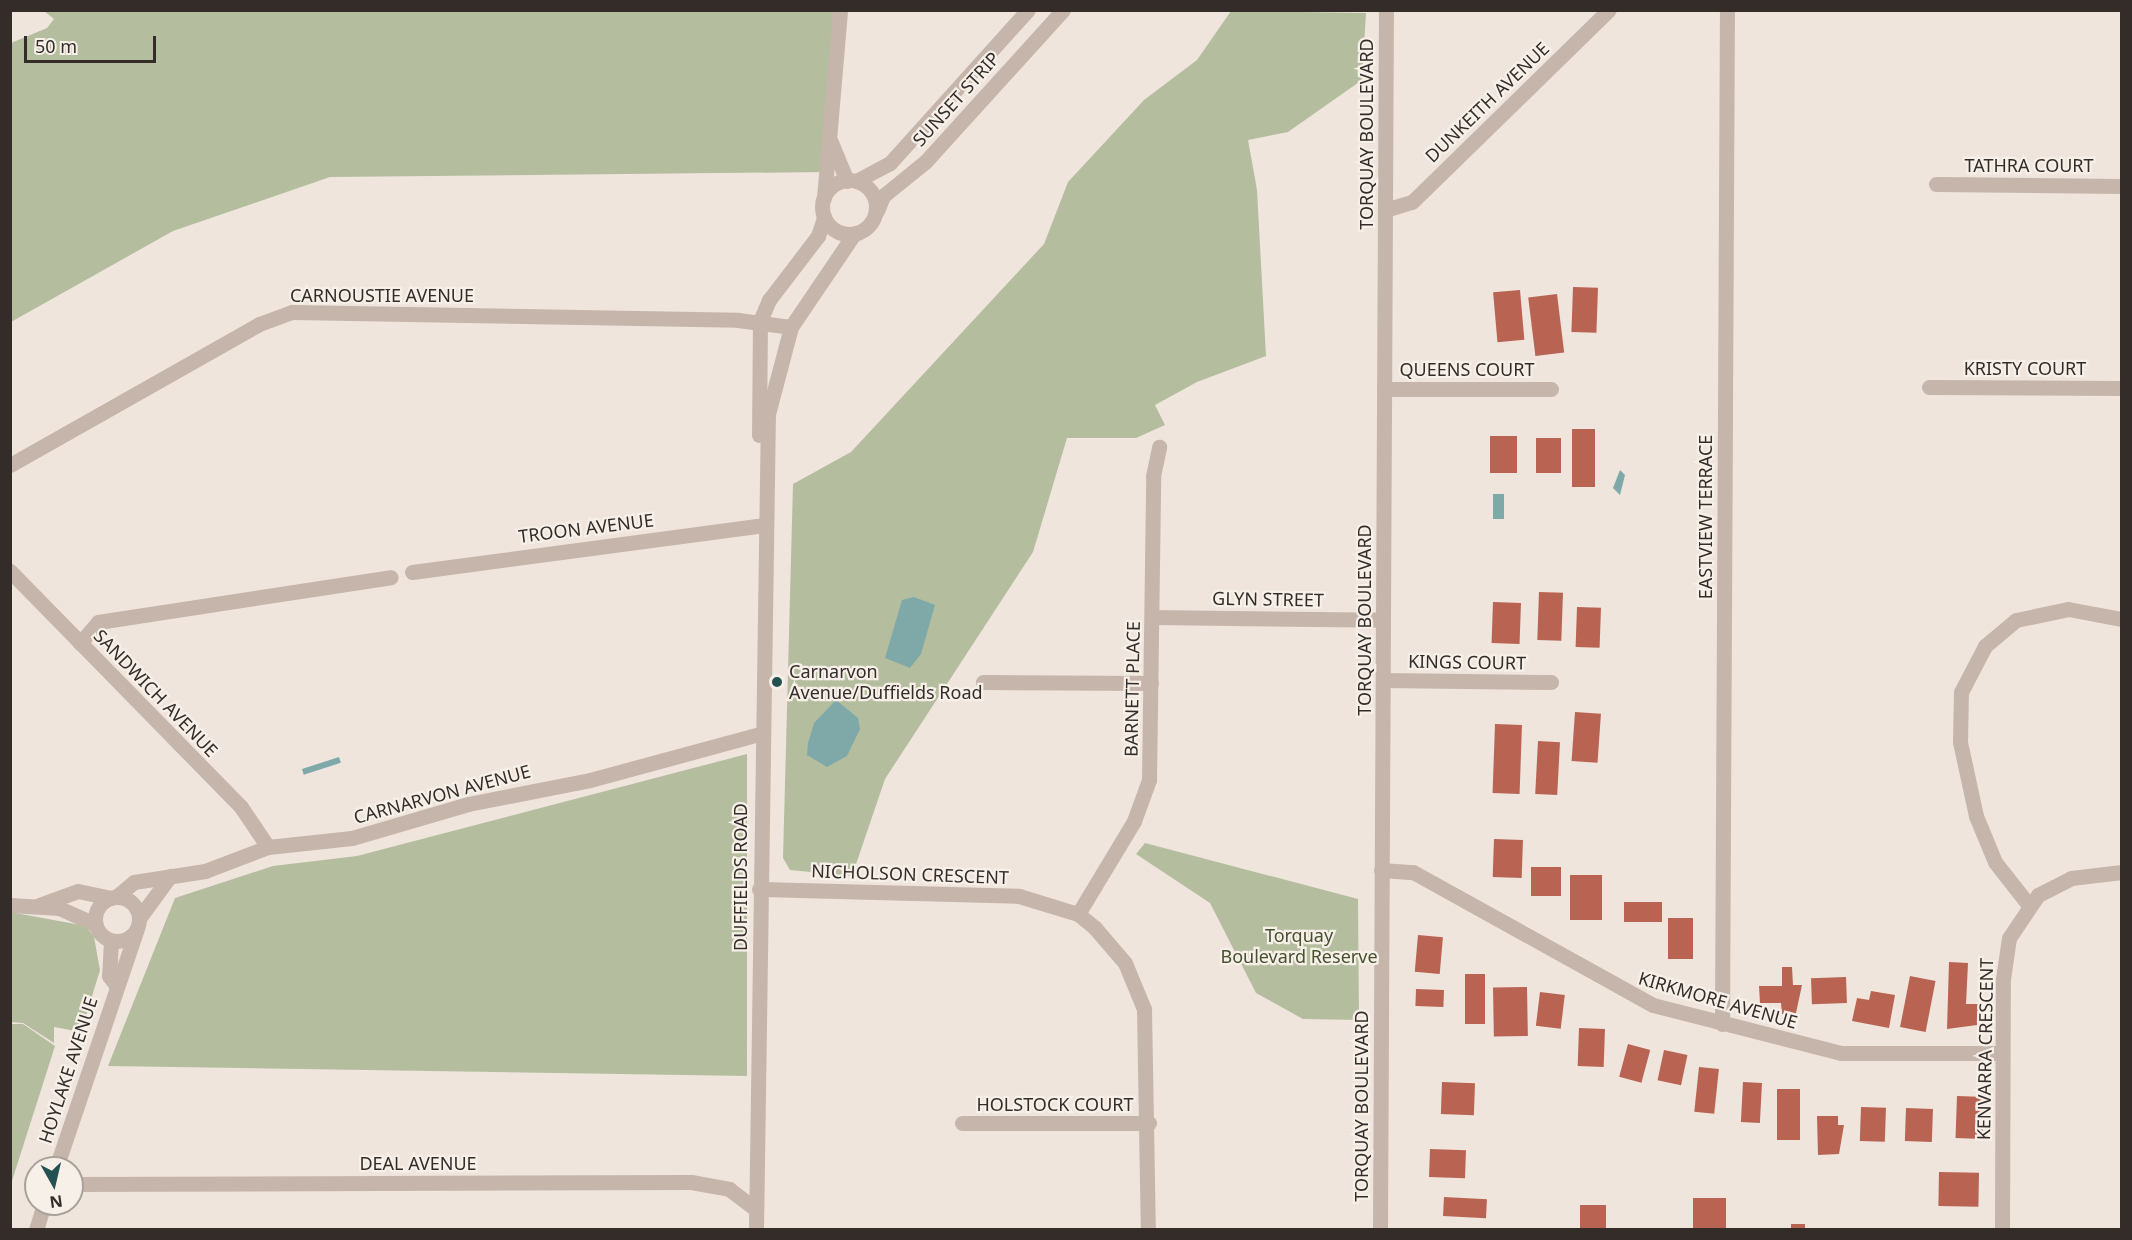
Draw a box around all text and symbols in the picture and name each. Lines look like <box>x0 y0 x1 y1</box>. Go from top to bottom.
scale bar <box>27 24 159 62</box>
text: 50 m <box>35 34 77 58</box>
street label: DUNKEITH AVENUE <box>1421 37 1553 167</box>
street label: TORQUAY BOULEVARD <box>1355 38 1377 230</box>
street label: SUNSET STRIP <box>908 47 1004 151</box>
street label: TATHRA COURT <box>1964 154 2094 176</box>
street label: CARNOUSTIE AVENUE <box>290 284 474 306</box>
street label: KRISTY COURT <box>1964 357 2086 379</box>
street label: QUEENS COURT <box>1400 358 1534 380</box>
street label: EASTVIEW TERRACE <box>1694 435 1716 599</box>
street label: TROON AVENUE <box>517 509 655 547</box>
street label: TORQUAY BOULEVARD <box>1353 524 1375 716</box>
street label: GLYN STREET <box>1212 587 1324 611</box>
street label: BARNETT PLACE <box>1120 621 1144 757</box>
street label: SANDWICH AVENUE <box>90 625 222 761</box>
street label: KINGS COURT <box>1408 650 1526 674</box>
place label: Carnarvon Avenue/Duffields Road <box>789 661 983 704</box>
marker: Carnarvon Avenue/Duffields Road <box>770 675 784 689</box>
street label: CARNARVON AVENUE <box>351 760 533 828</box>
street label: DUFFIELDS ROAD <box>729 803 751 951</box>
street label: NICHOLSON CRESCENT <box>811 860 1009 888</box>
park label: Torquay Boulevard Reserve <box>1220 925 1378 968</box>
street label: KENVARRA CRESCENT <box>1973 958 1997 1140</box>
street label: KIRKMORE AVENUE <box>1636 967 1800 1033</box>
street label: HOYLAKE AVENUE <box>34 994 102 1146</box>
street label: TORQUAY BOULEVARD <box>1350 1010 1372 1202</box>
street label: HOLSTOCK COURT <box>976 1093 1134 1115</box>
street label: DEAL AVENUE <box>359 1152 477 1174</box>
north arrow <box>24 1156 84 1216</box>
text: N <box>48 1190 64 1214</box>

